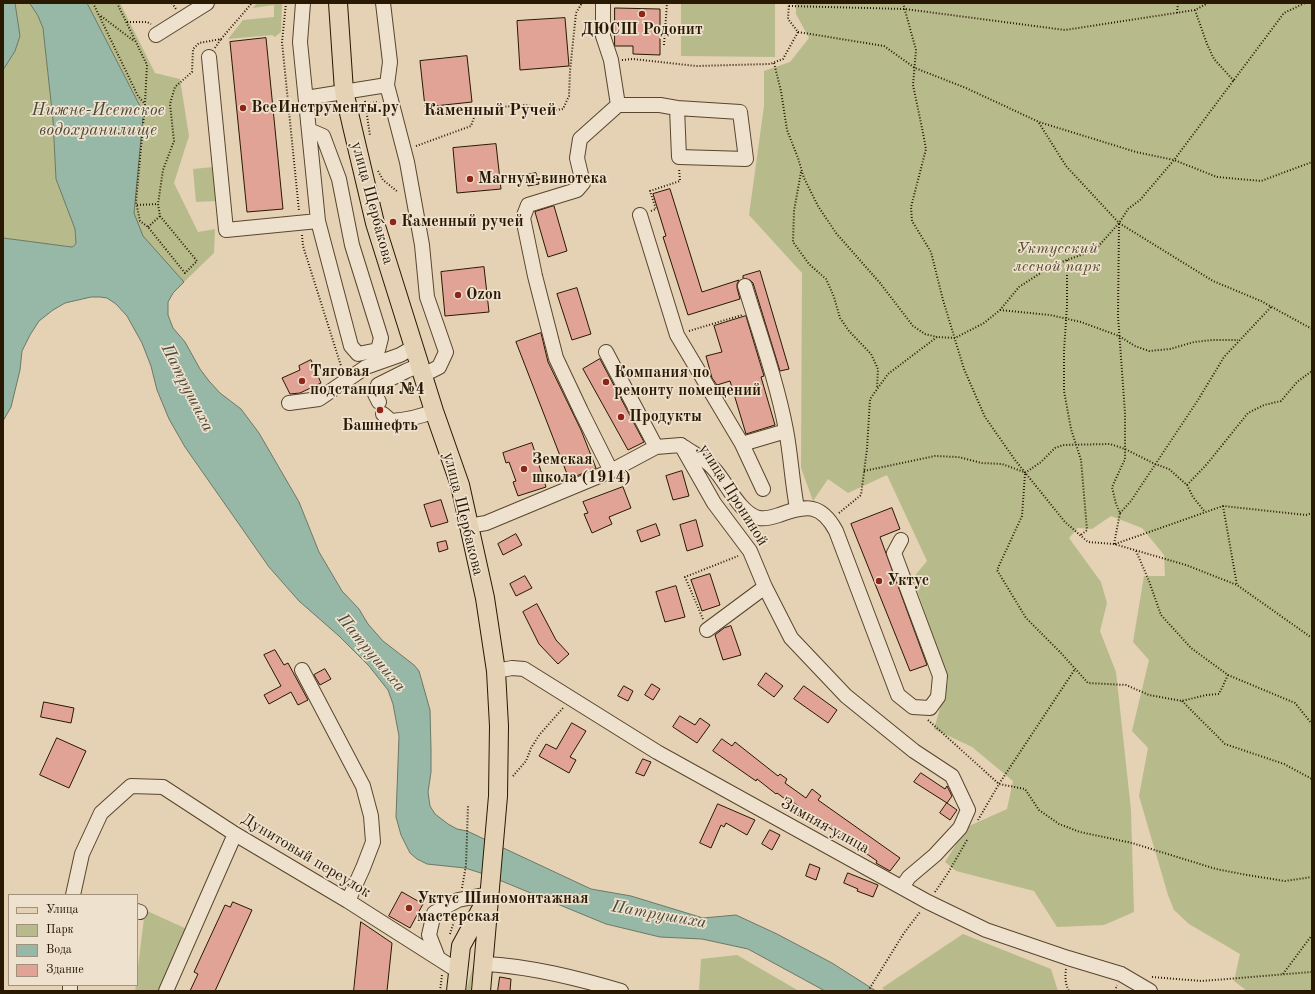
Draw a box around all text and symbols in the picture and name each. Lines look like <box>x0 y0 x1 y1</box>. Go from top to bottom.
marker: ДЮСШ Родонит <box>637 9 647 19</box>
place label: ДЮСШ Родонит <box>581 20 703 40</box>
place label: ВсеИнструменты.ру <box>251 98 399 118</box>
water label: Нижне-Исетское водохранилище <box>32 101 164 141</box>
district label: Каменный Ручей <box>424 101 556 121</box>
marker: ВсеИнструменты.ру <box>238 103 248 113</box>
street label: улица Щербакова <box>346 140 398 266</box>
place label: Магнум-винотека <box>478 169 607 189</box>
marker: Магнум-винотека <box>465 174 475 184</box>
place label: Каменный ручей <box>401 212 524 232</box>
marker: Каменный ручей <box>388 217 398 227</box>
park label: Уктусский лесной парк <box>1014 239 1100 277</box>
place label: Ozon <box>466 285 502 305</box>
marker: Ozon <box>453 290 463 300</box>
water label: Патрушиха <box>156 341 218 435</box>
place label: Тяговая подстанция №4 <box>310 362 425 400</box>
place label: Компания по ремонту помещений <box>614 363 761 401</box>
marker: Тяговая подстанция №4 <box>297 376 307 386</box>
marker: Компания по ремонту помещений <box>601 377 611 387</box>
marker: Башнефть <box>375 405 385 415</box>
place label: Продукты <box>629 407 702 427</box>
marker: Продукты <box>616 412 626 422</box>
place label: Башнефть <box>342 416 418 436</box>
street label: улица Прониной <box>694 440 772 550</box>
street label: улица Щербакова <box>438 450 488 578</box>
place label: Земская школа (1914) <box>532 450 631 488</box>
marker: Земская школа (1914) <box>519 464 529 474</box>
place label: Уктус <box>887 571 929 591</box>
marker: Уктус <box>874 576 884 586</box>
water label: Патрушиха <box>332 610 410 696</box>
street label: Зимняя улица <box>777 794 873 858</box>
street label: Дунитовый переулок <box>238 810 374 902</box>
place label: Уктус Шиномонтажная мастерская <box>417 889 589 927</box>
legend <box>8 894 138 986</box>
water label: Патрушиха <box>610 897 708 933</box>
marker: Уктус Шиномонтажная мастерская <box>404 903 414 913</box>
text: Улица <box>46 904 79 916</box>
text: Парк <box>46 924 74 936</box>
text: Вода <box>46 944 72 956</box>
text: Здание <box>46 964 84 976</box>

